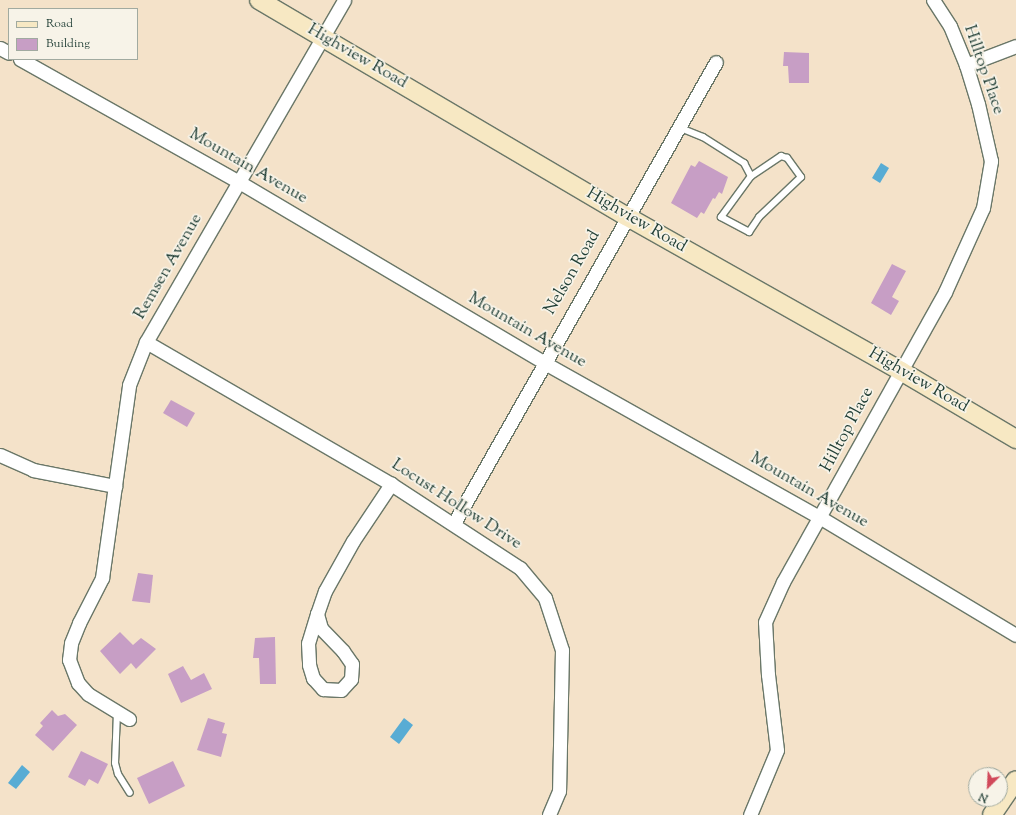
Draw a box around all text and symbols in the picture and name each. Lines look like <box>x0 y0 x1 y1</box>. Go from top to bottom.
legend <box>8 8 138 60</box>
text: Road <box>46 15 73 33</box>
street label: Highview Road <box>303 20 411 94</box>
street label: Hilltop Place <box>958 23 1008 117</box>
text: Building <box>46 35 90 53</box>
street label: Mountain Avenue <box>185 125 311 209</box>
street label: Highview Road <box>582 184 690 258</box>
street label: Remsen Avenue <box>130 210 208 324</box>
street label: Nelson Road <box>541 227 605 319</box>
street label: Mountain Avenue <box>464 289 590 373</box>
street label: Highview Road <box>864 344 972 418</box>
street label: Hilltop Place <box>817 384 879 476</box>
street label: Mountain Avenue <box>746 449 872 533</box>
street label: Locust Hollow Drive <box>387 455 525 555</box>
north arrow <box>968 767 1008 807</box>
text: N <box>976 788 991 806</box>

